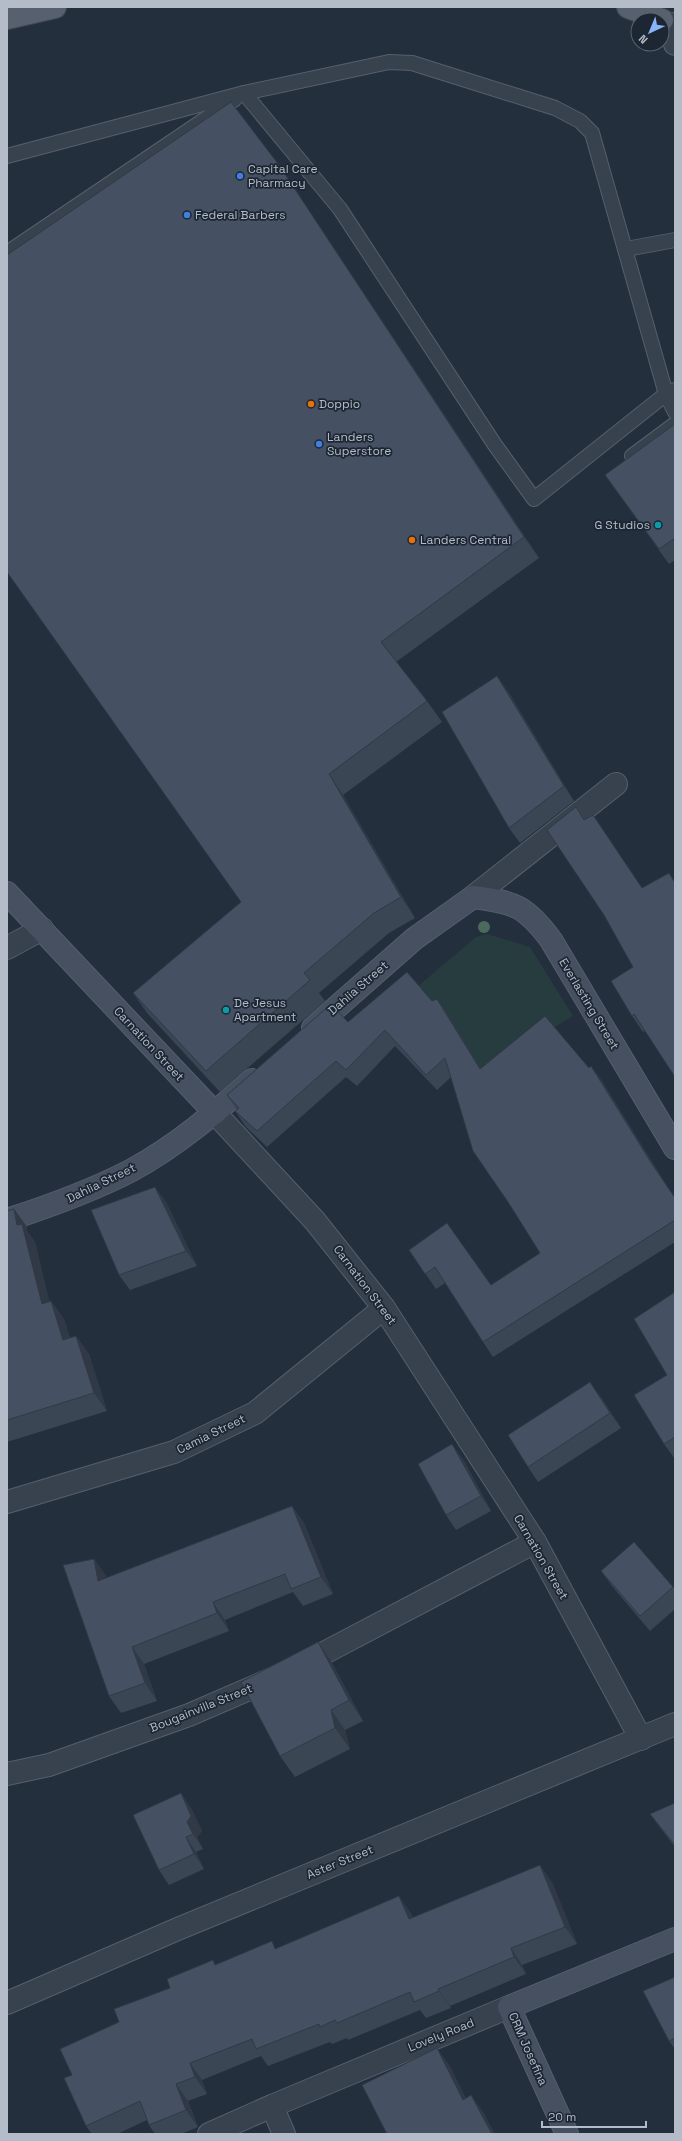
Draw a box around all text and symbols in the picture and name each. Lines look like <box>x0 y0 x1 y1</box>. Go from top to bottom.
north arrow <box>630 12 670 52</box>
text: N <box>636 32 651 47</box>
place label: Capital Care Pharmacy <box>248 161 318 191</box>
marker: Capital Care Pharmacy <box>235 171 245 181</box>
place label: Federal Barbers <box>195 207 286 223</box>
marker: Federal Barbers <box>182 210 192 220</box>
place label: Doppio <box>319 396 360 412</box>
marker: Doppio <box>306 399 316 409</box>
place label: Landers Superstore <box>327 429 391 459</box>
marker: Landers Superstore <box>314 439 324 449</box>
place label: G Studios <box>594 517 650 533</box>
marker: G Studios <box>653 520 663 530</box>
place label: Landers Central <box>420 532 511 548</box>
marker: Landers Central <box>407 535 417 545</box>
street label: Everlasting Street <box>555 955 623 1053</box>
street label: Dahlia Street <box>325 957 391 1019</box>
place label: De Jesus Apartment <box>234 995 296 1025</box>
street label: Carnation Street <box>110 1003 188 1085</box>
marker: De Jesus Apartment <box>221 1005 231 1015</box>
street label: Dahlia Street <box>64 1159 138 1207</box>
street label: Carnation Street <box>330 1242 400 1328</box>
street label: Camia Street <box>174 1410 248 1458</box>
street label: Carnation Street <box>510 1511 572 1603</box>
street label: Bougainvilla Street <box>147 1680 255 1736</box>
street label: Aster Street <box>304 1841 376 1883</box>
street label: CRM Josefina <box>505 2010 551 2088</box>
street label: Lovely Road <box>406 2015 476 2055</box>
scale bar <box>542 2103 646 2129</box>
text: 20 m <box>548 2109 576 2125</box>

